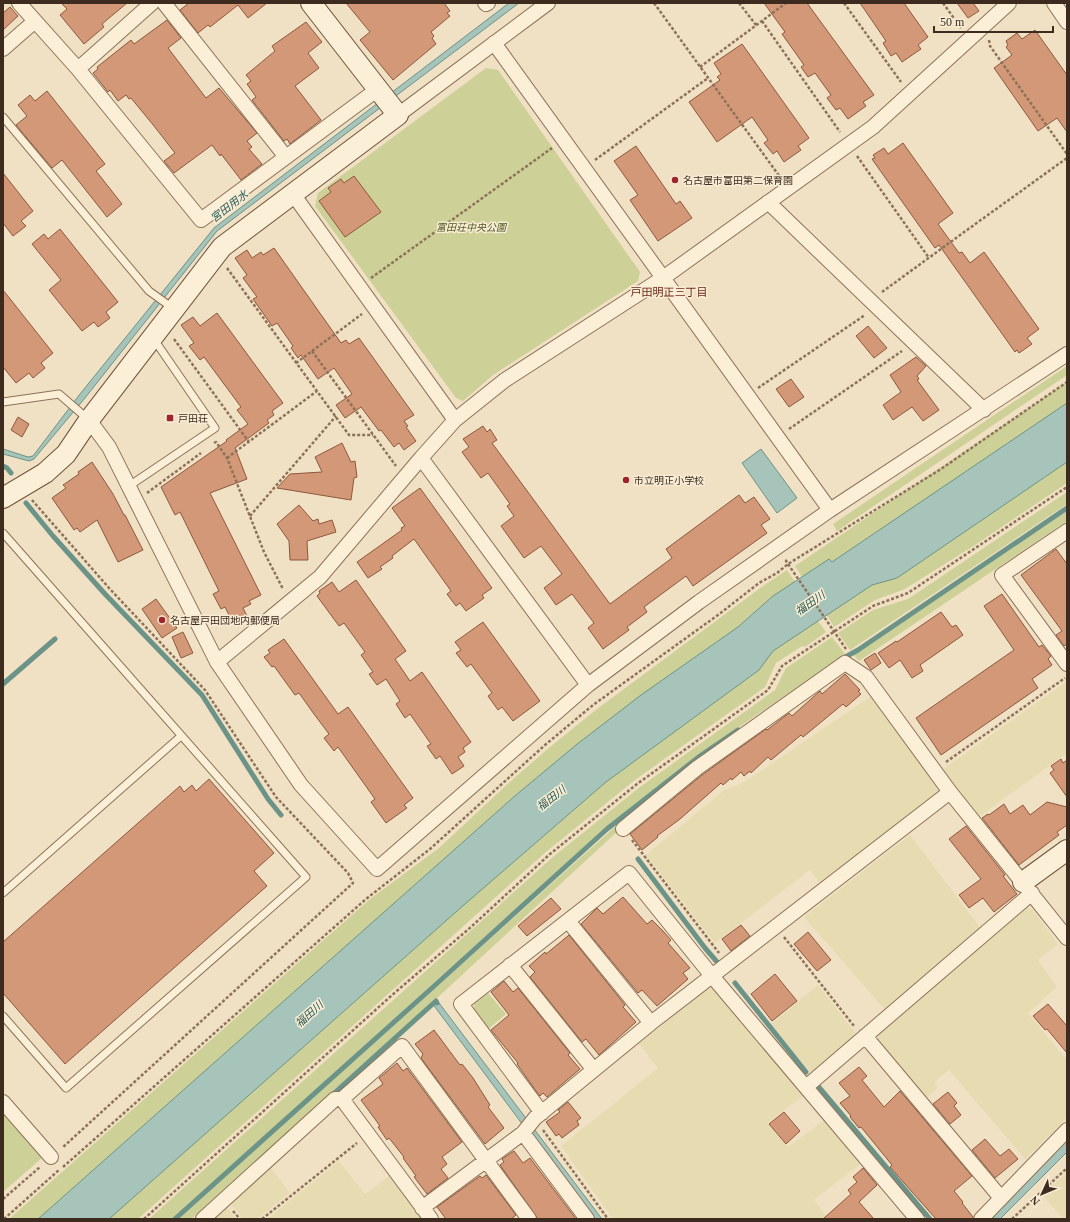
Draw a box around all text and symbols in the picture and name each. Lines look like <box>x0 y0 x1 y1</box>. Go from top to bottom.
scale bar <box>934 8 1053 34</box>
text: 50 m <box>940 15 965 29</box>
marker: 名古屋市富田第二保育園 <box>670 175 680 185</box>
place label: 名古屋市富田第二保育園 <box>683 175 793 186</box>
water label: 宮田用水 <box>208 187 251 224</box>
park label: 富田荘中央公園 <box>436 222 508 233</box>
district label: 戸田明正三丁目 <box>631 286 708 298</box>
marker: 戸田荘 <box>165 413 175 423</box>
place label: 戸田荘 <box>178 413 208 424</box>
marker: 市立明正小学校 <box>621 475 631 485</box>
place label: 市立明正小学校 <box>634 475 704 486</box>
water label: 福田川 <box>793 588 828 617</box>
marker: 名古屋戸田団地内郵便局 <box>157 615 167 625</box>
place label: 名古屋戸田団地内郵便局 <box>170 615 280 626</box>
water label: 福田川 <box>534 782 568 813</box>
water label: 福田川 <box>293 998 326 1029</box>
north arrow <box>1022 1174 1062 1214</box>
text: N <box>1028 1194 1042 1208</box>

